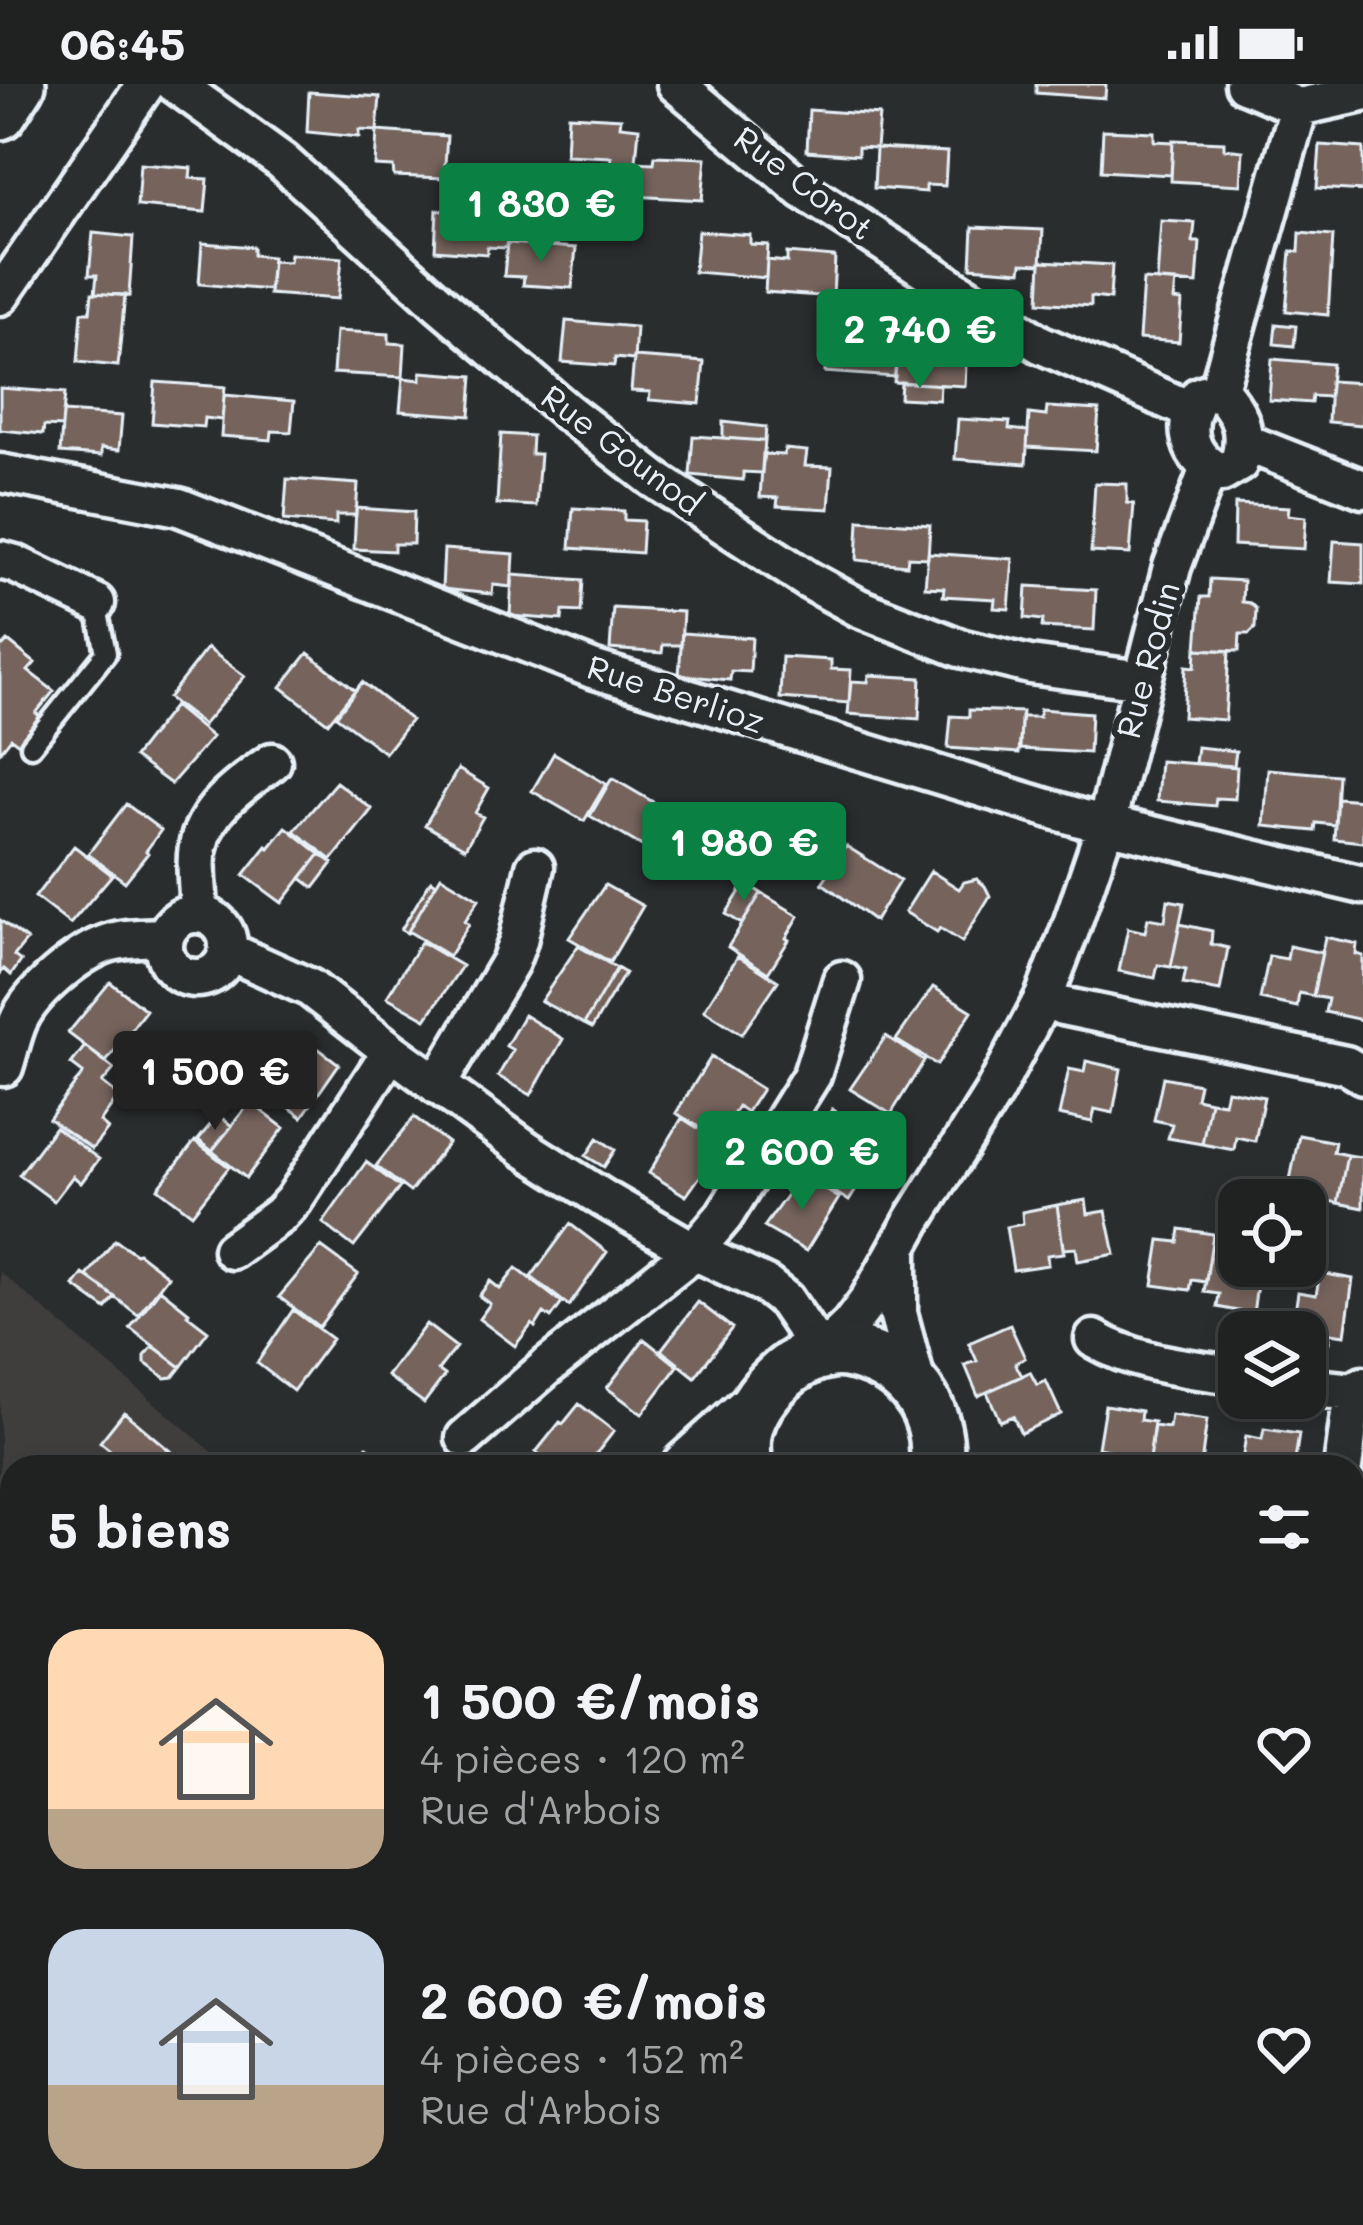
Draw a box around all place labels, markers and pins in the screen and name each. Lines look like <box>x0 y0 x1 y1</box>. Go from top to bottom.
pin: 1 830 € <box>430 163 652 265</box>
pin: 2 740 € <box>809 289 1031 391</box>
pin: 1 980 € <box>633 802 855 904</box>
pin: 1 500 € <box>104 1031 326 1133</box>
pin: 2 600 € <box>691 1111 913 1213</box>

